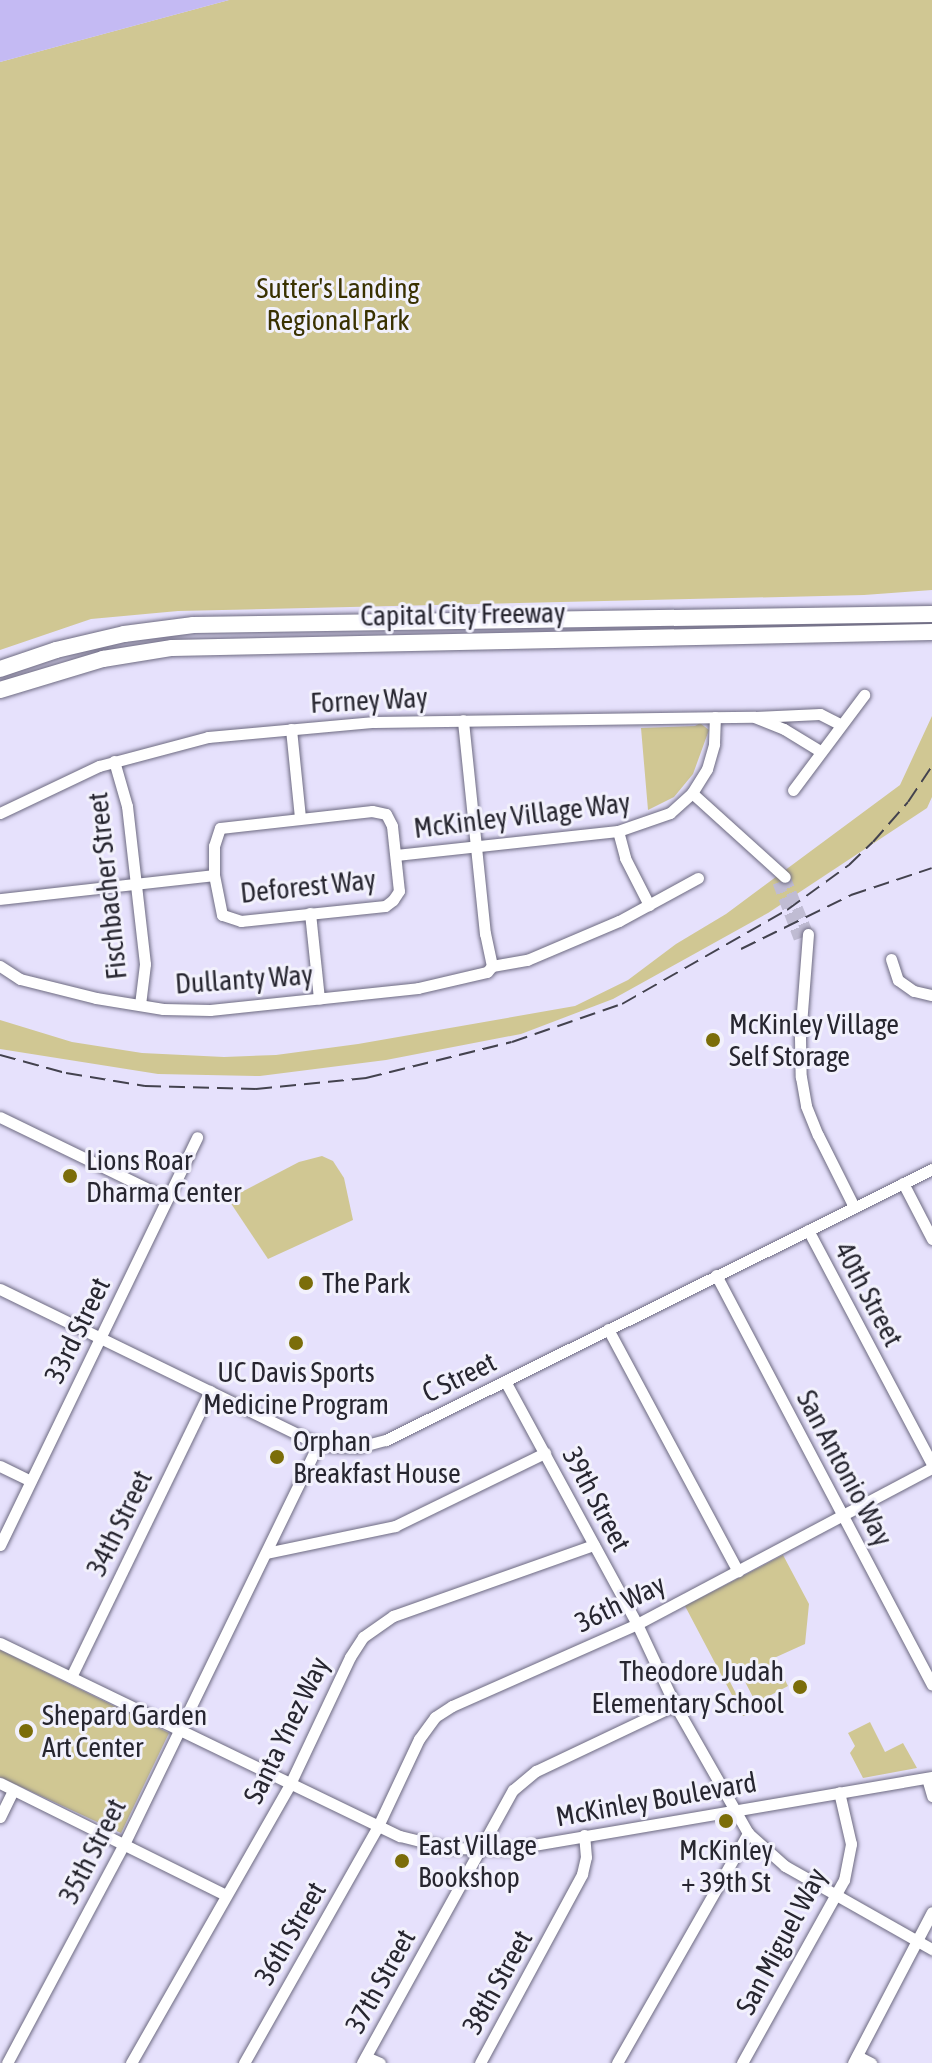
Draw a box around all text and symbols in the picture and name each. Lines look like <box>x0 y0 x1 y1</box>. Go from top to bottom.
park label: Sutter's Landing Regional Park <box>256 271 420 337</box>
street label: Capital City Freeway <box>360 595 566 633</box>
street label: Forney Way <box>309 680 429 720</box>
street label: McKinley Village Way <box>412 785 632 845</box>
street label: Fischbacher Street <box>80 791 134 981</box>
street label: Deforest Way <box>239 862 377 910</box>
street label: Dullanty Way <box>174 957 314 1001</box>
place label: McKinley Village Self Storage <box>729 1007 899 1073</box>
marker: McKinley Village Self Storage <box>704 1031 722 1049</box>
place label: Lions Roar Dharma Center <box>86 1143 241 1209</box>
marker: Lions Roar Dharma Center <box>61 1167 79 1185</box>
street label: 40th Street <box>828 1236 910 1352</box>
place label: The Park <box>322 1266 411 1300</box>
street label: 33rd Street <box>37 1272 117 1388</box>
marker: The Park <box>297 1274 315 1292</box>
marker: UC Davis Sports Medicine Program <box>287 1334 305 1352</box>
street label: C Street <box>417 1345 501 1409</box>
place label: UC Davis Sports Medicine Program <box>203 1355 389 1421</box>
street label: San Antonio Way <box>790 1384 900 1552</box>
place label: Orphan Breakfast House <box>293 1424 461 1490</box>
street label: 39th Street <box>556 1441 638 1557</box>
marker: Orphan Breakfast House <box>268 1448 286 1466</box>
street label: 34th Street <box>79 1465 159 1581</box>
street label: 36th Way <box>570 1567 670 1639</box>
street label: Santa Ynez Way <box>236 1651 336 1809</box>
place label: Theodore Judah Elementary School <box>592 1654 784 1720</box>
marker: Theodore Judah Elementary School <box>791 1678 809 1696</box>
place label: Shepard Garden Art Center <box>42 1698 207 1764</box>
marker: Shepard Garden Art Center <box>17 1722 35 1740</box>
street label: McKinley Boulevard <box>553 1765 759 1833</box>
street label: 35th Street <box>51 1793 133 1909</box>
marker: McKinley + 39th St <box>717 1812 735 1830</box>
place label: East Village Bookshop <box>418 1828 537 1894</box>
place label: McKinley + 39th St <box>679 1833 773 1899</box>
marker: East Village Bookshop <box>393 1852 411 1870</box>
street label: San Miguel Way <box>728 1862 834 2020</box>
street label: 36th Street <box>247 1876 333 1990</box>
street label: 37th Street <box>338 1923 422 2039</box>
street label: 38th Street <box>455 1924 539 2040</box>

